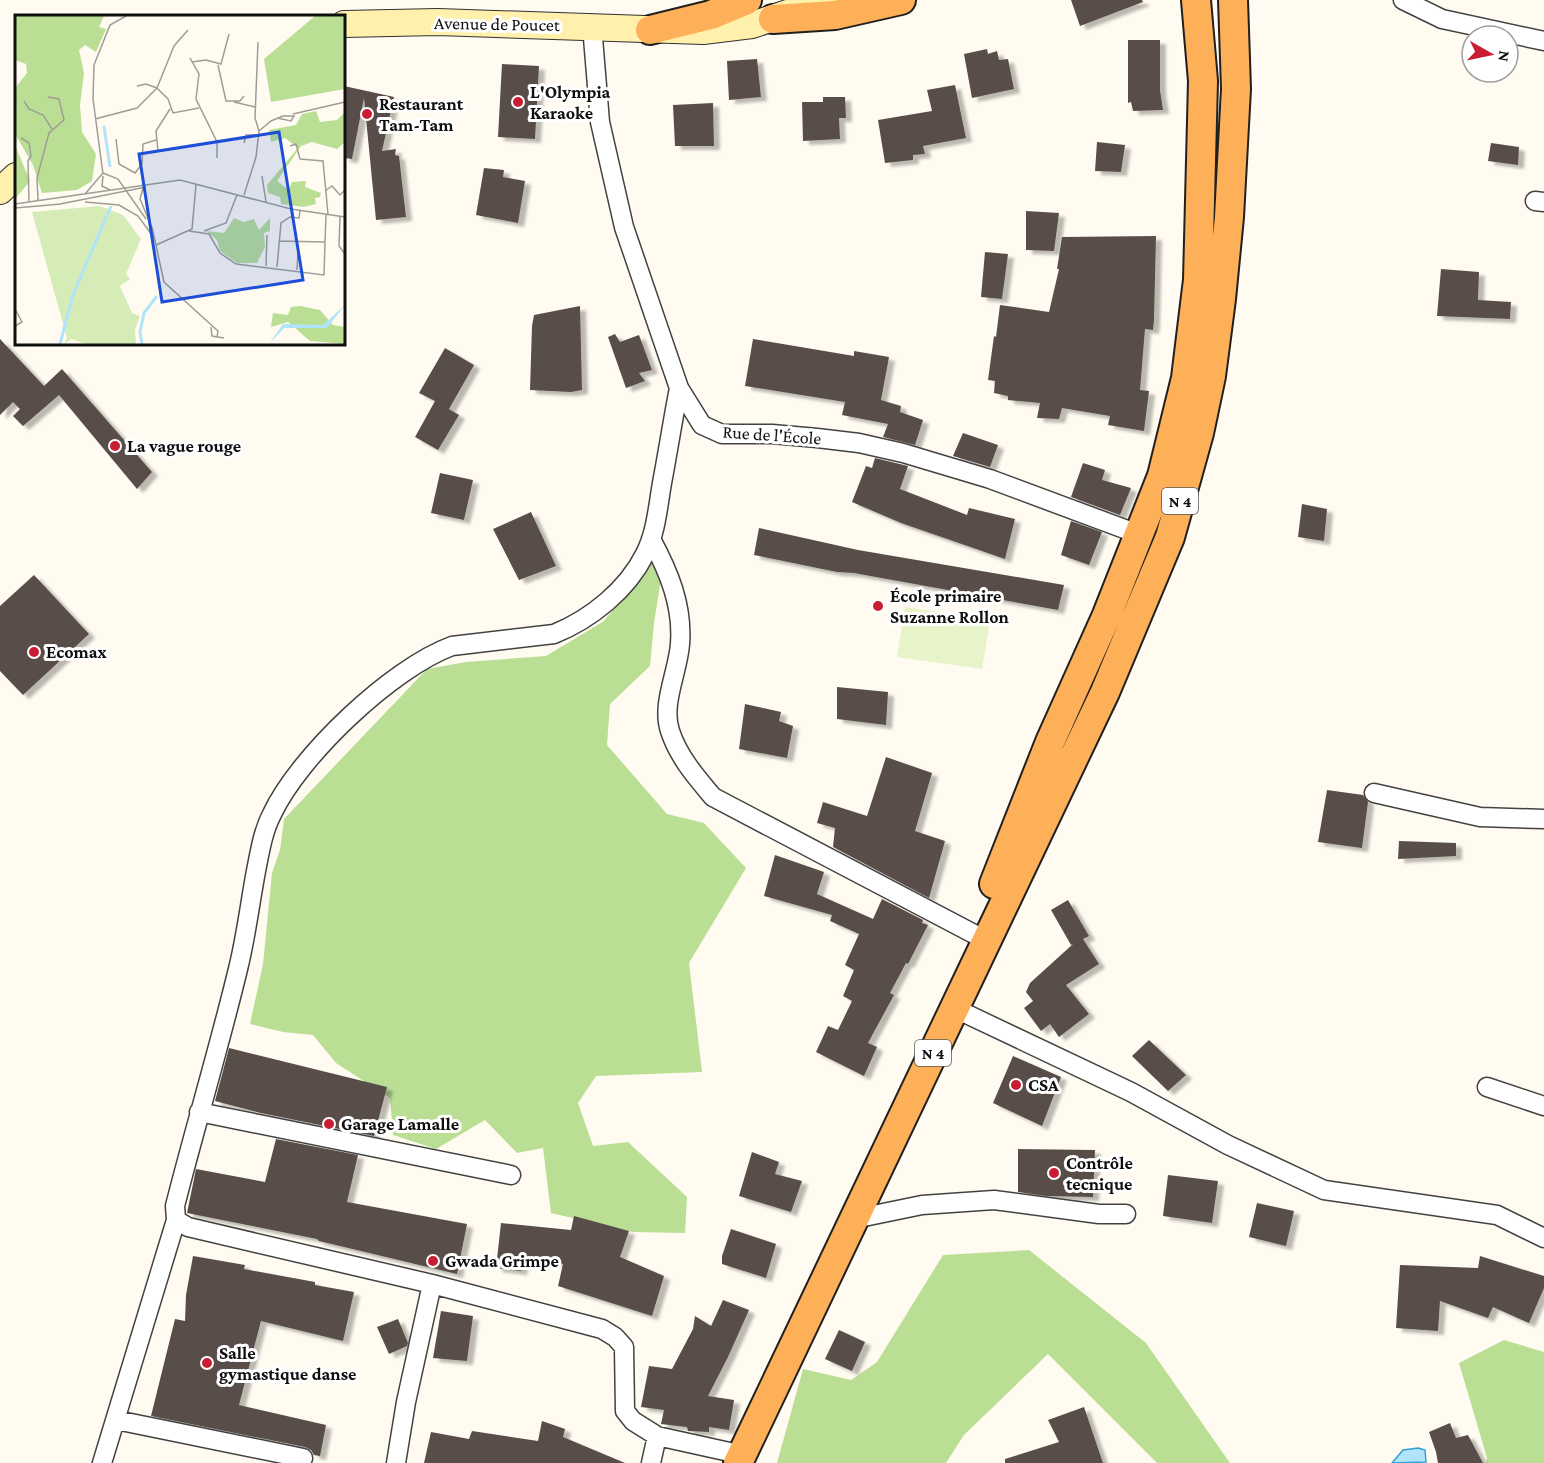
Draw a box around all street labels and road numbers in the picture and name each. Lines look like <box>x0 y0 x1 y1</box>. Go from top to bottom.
street label: Avenue de Poucet <box>434 13 561 35</box>
street label: Rue de l'École <box>722 422 822 448</box>
road number: N 4 <box>1162 488 1198 514</box>
road number: N 4 <box>915 1040 951 1066</box>

